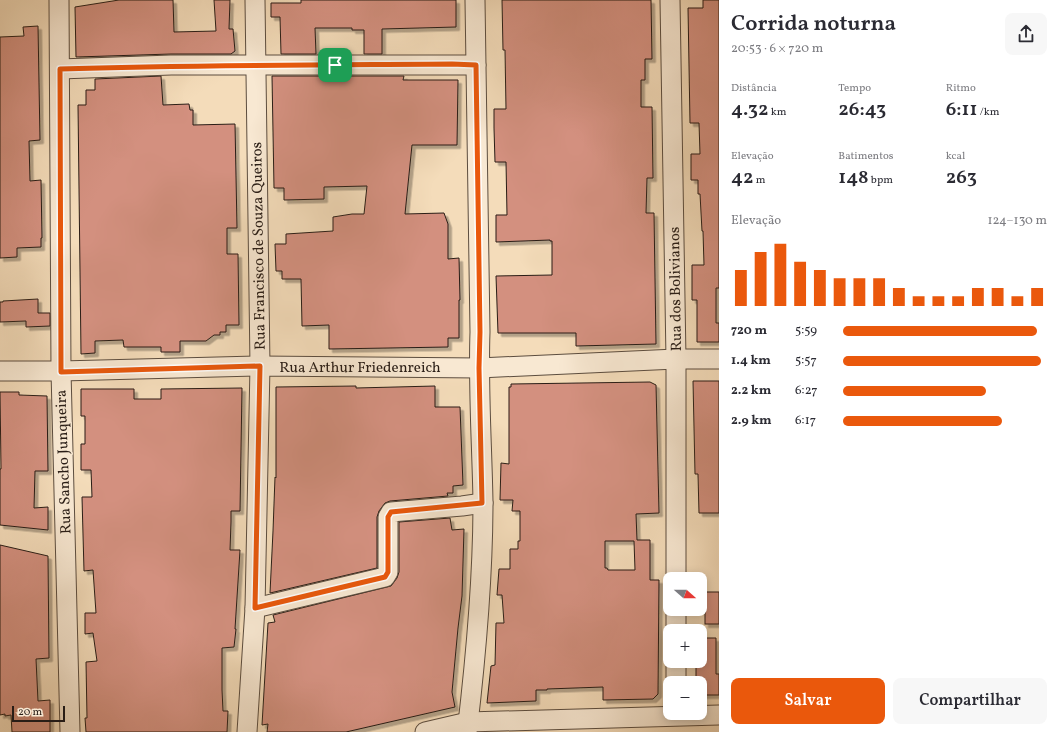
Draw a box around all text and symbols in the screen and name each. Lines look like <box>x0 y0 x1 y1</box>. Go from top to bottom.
text: Corrida noturna <box>731 9 896 40</box>
button: share <box>1005 13 1047 55</box>
text: 20:53 · 6 × 720 m <box>731 40 823 58</box>
pin <box>318 48 352 82</box>
icon: arrive <box>324 54 346 76</box>
text: Distância <box>731 81 777 96</box>
text: Tempo <box>838 81 871 96</box>
text: Ritmo <box>946 81 976 96</box>
text: 4.32 <box>731 96 769 124</box>
text: 26:43 <box>838 96 886 124</box>
text: 6:11 <box>946 96 977 124</box>
text: km <box>769 105 787 120</box>
text: /km <box>977 105 999 120</box>
street label: Rua Francisco de Souza Queiros <box>247 142 272 350</box>
text: Elevação <box>731 149 774 164</box>
text: Batimentos <box>838 149 894 164</box>
text: kcal <box>946 149 965 164</box>
text: 42 <box>731 164 754 192</box>
text: 148 <box>838 164 869 192</box>
text: 263 <box>946 164 977 192</box>
text: m <box>754 173 766 188</box>
text: bpm <box>869 173 893 188</box>
text: Elevação <box>731 212 781 230</box>
text: 124–130 m <box>987 212 1047 230</box>
street label: Rua dos Bolivianos <box>665 227 688 351</box>
text: 720 m <box>731 322 767 340</box>
text: 5:59 <box>795 322 817 340</box>
text: 1.4 km <box>731 352 771 370</box>
text: 5:57 <box>795 352 817 370</box>
street label: Rua Arthur Friedenreich <box>279 358 441 379</box>
text: 2.2 km <box>731 382 771 400</box>
text: 6:27 <box>795 382 818 400</box>
street label: Rua Sancho Junqueira <box>51 389 78 535</box>
text: 2.9 km <box>731 412 772 430</box>
text: 6:17 <box>795 412 816 430</box>
north arrow <box>663 572 707 616</box>
map controls <box>663 572 707 720</box>
button: + <box>663 624 707 668</box>
button: − <box>663 676 707 720</box>
button: Salvar <box>731 678 885 724</box>
button: Compartilhar <box>893 678 1047 724</box>
scale bar <box>12 704 65 723</box>
text: 20 m <box>18 705 42 720</box>

